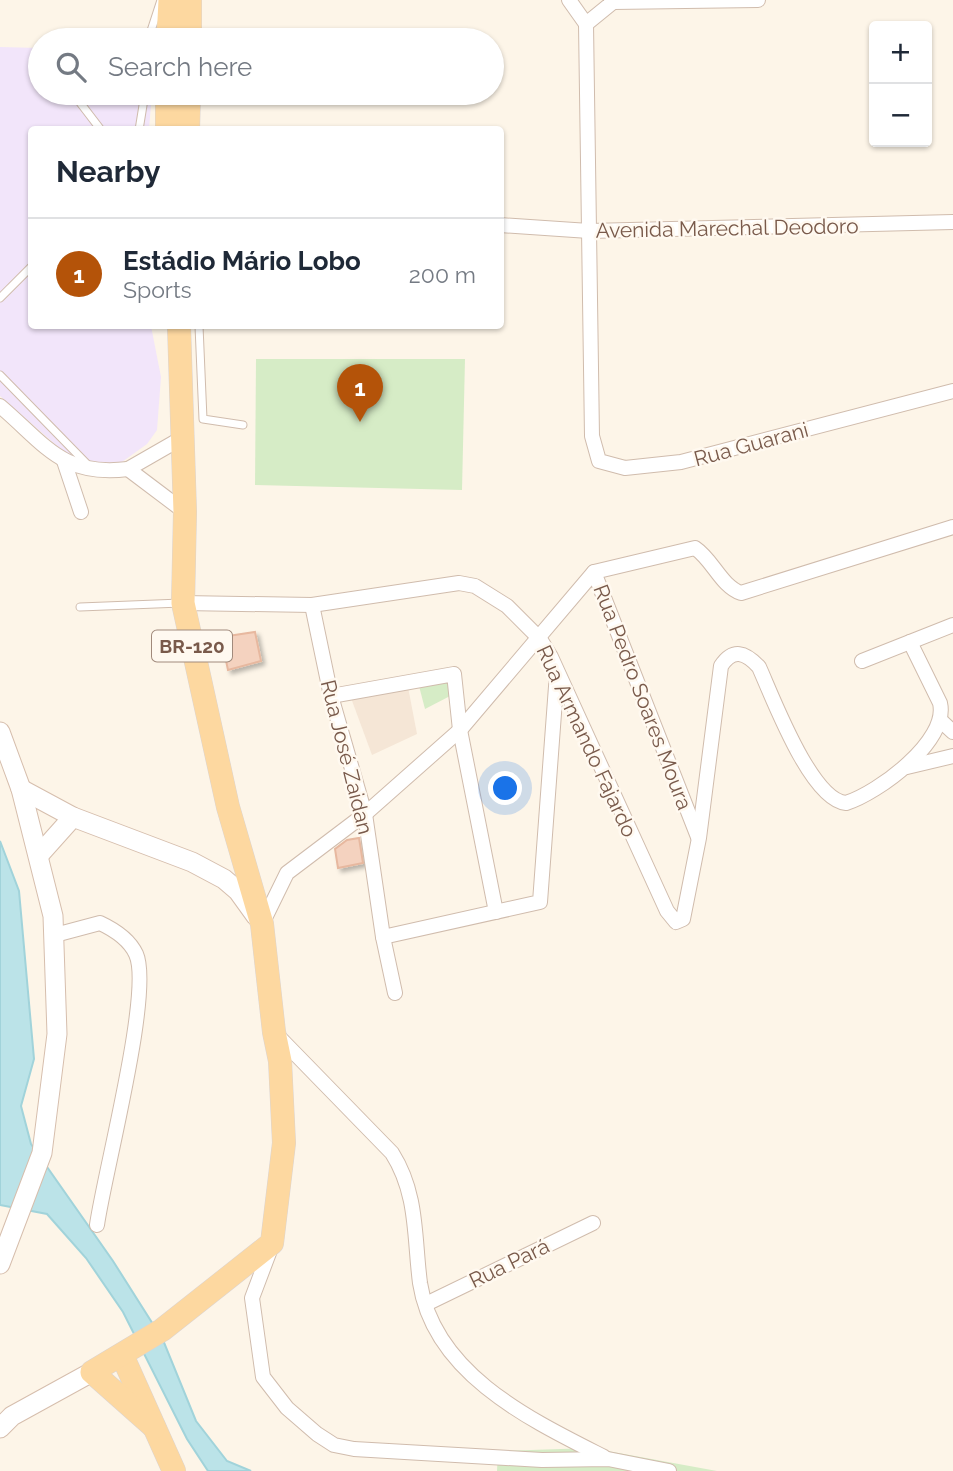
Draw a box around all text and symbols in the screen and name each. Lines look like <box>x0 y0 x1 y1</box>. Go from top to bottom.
map controls <box>869 21 932 147</box>
button: + <box>869 21 932 84</box>
search box <box>28 28 504 105</box>
icon: search <box>52 48 90 86</box>
text: Search here <box>108 52 252 82</box>
button: − <box>869 84 932 147</box>
text: Nearby <box>56 154 160 189</box>
street label: Avenida Marechal Deodoro <box>595 213 859 243</box>
text: Estádio Mário Lobo <box>123 246 361 276</box>
text: 1 <box>73 261 85 288</box>
text: 200 m <box>409 261 476 288</box>
text: Sports <box>123 276 192 303</box>
pin: 1 <box>337 364 383 422</box>
street label: Rua Guarani <box>691 417 811 471</box>
street label: Rua Pedro Soares Moura <box>588 581 698 813</box>
road number: BR-120 <box>152 631 232 662</box>
street label: Rua Armando Fajardo <box>532 641 642 841</box>
street label: Rua José Zaidan <box>316 677 378 837</box>
your location <box>488 771 522 805</box>
street label: Rua Pará <box>465 1233 553 1293</box>

